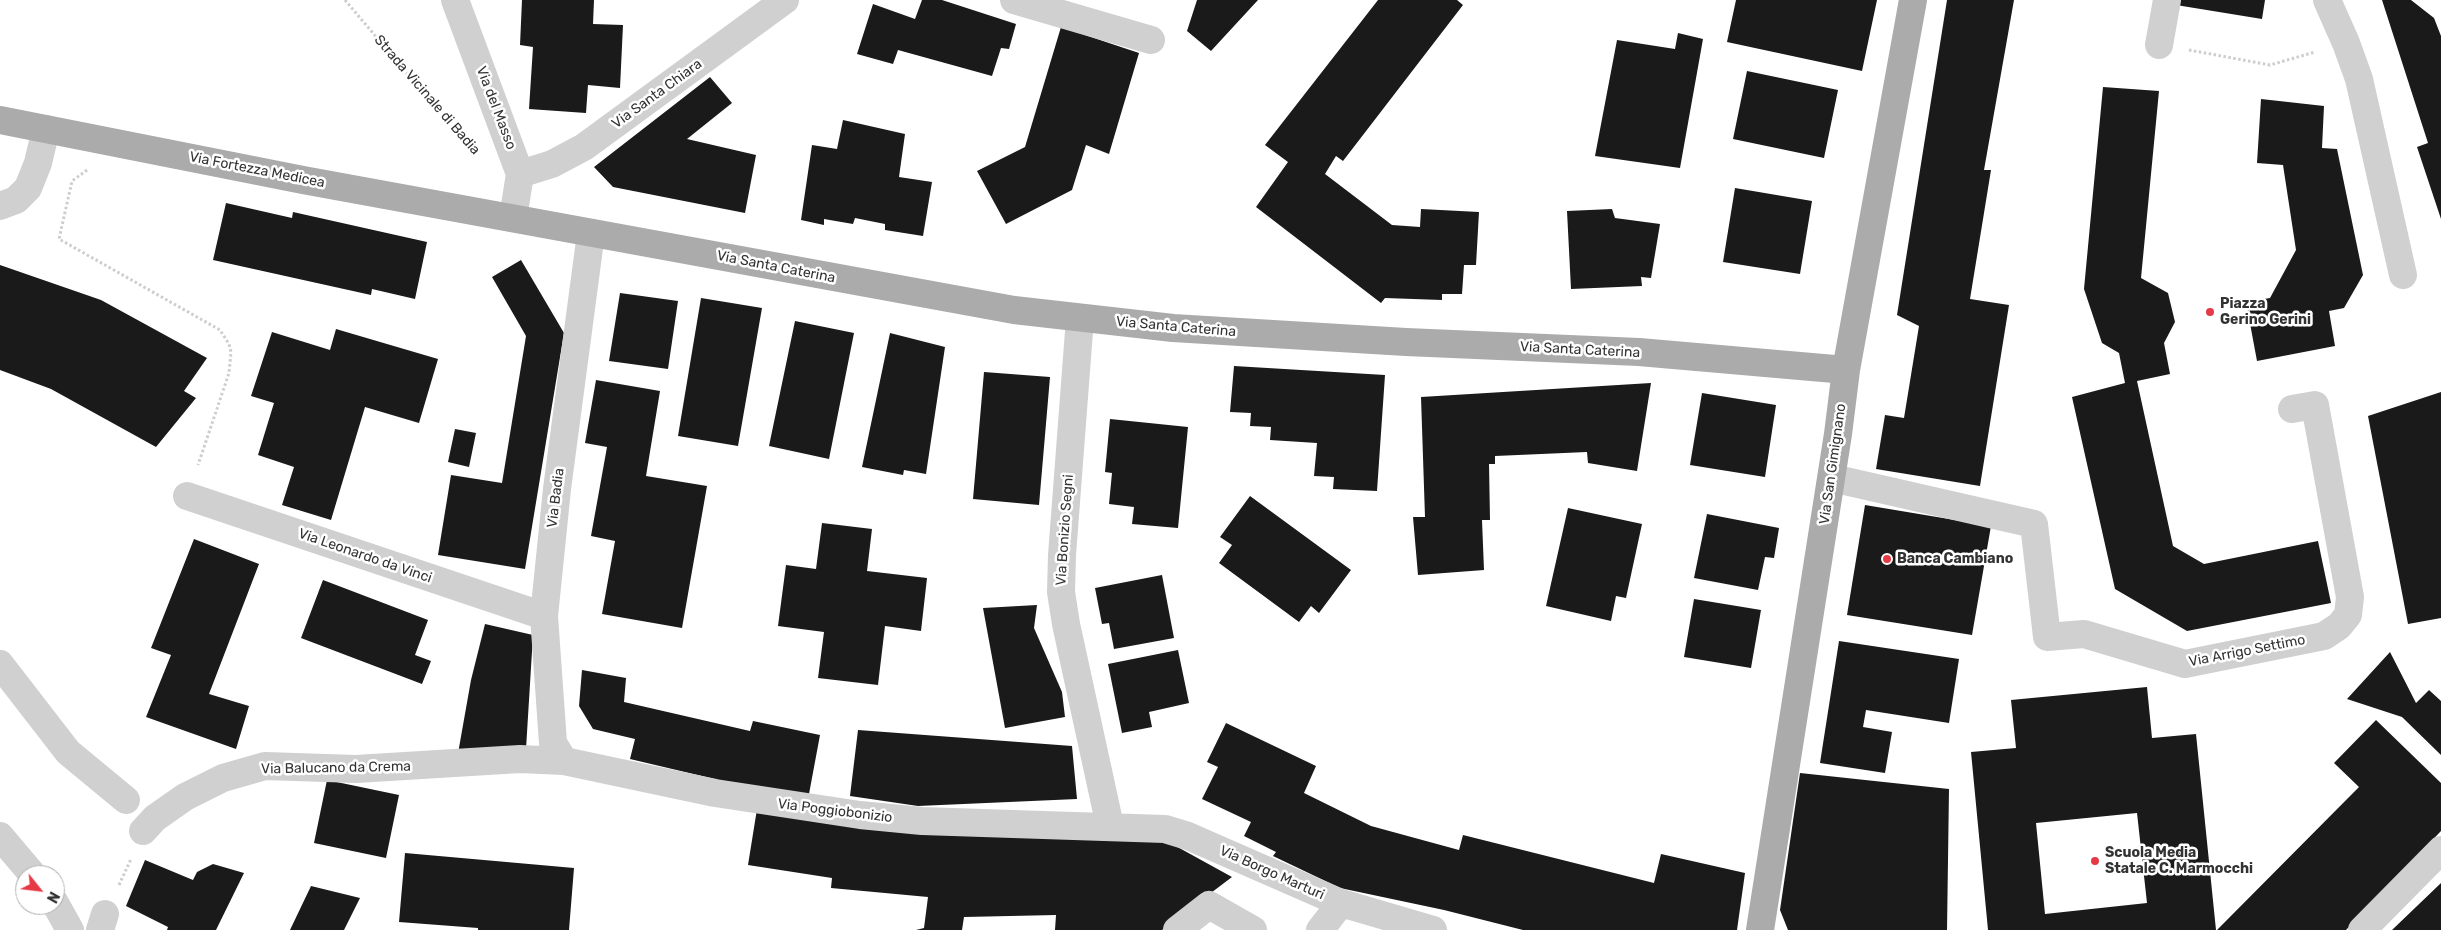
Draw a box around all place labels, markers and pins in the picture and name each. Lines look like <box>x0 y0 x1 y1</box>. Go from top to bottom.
place label: Piazza Gerino Gerini <box>2220 296 2311 328</box>
marker: Piazza Gerino Gerini <box>2204 306 2216 318</box>
place label: Banca Cambiano <box>1897 551 2013 567</box>
marker: Banca Cambiano <box>1881 553 1893 565</box>
place label: Scuola Media Statale C. Marmocchi <box>2105 845 2253 878</box>
marker: Scuola Media Statale C. Marmocchi <box>2089 855 2101 867</box>

